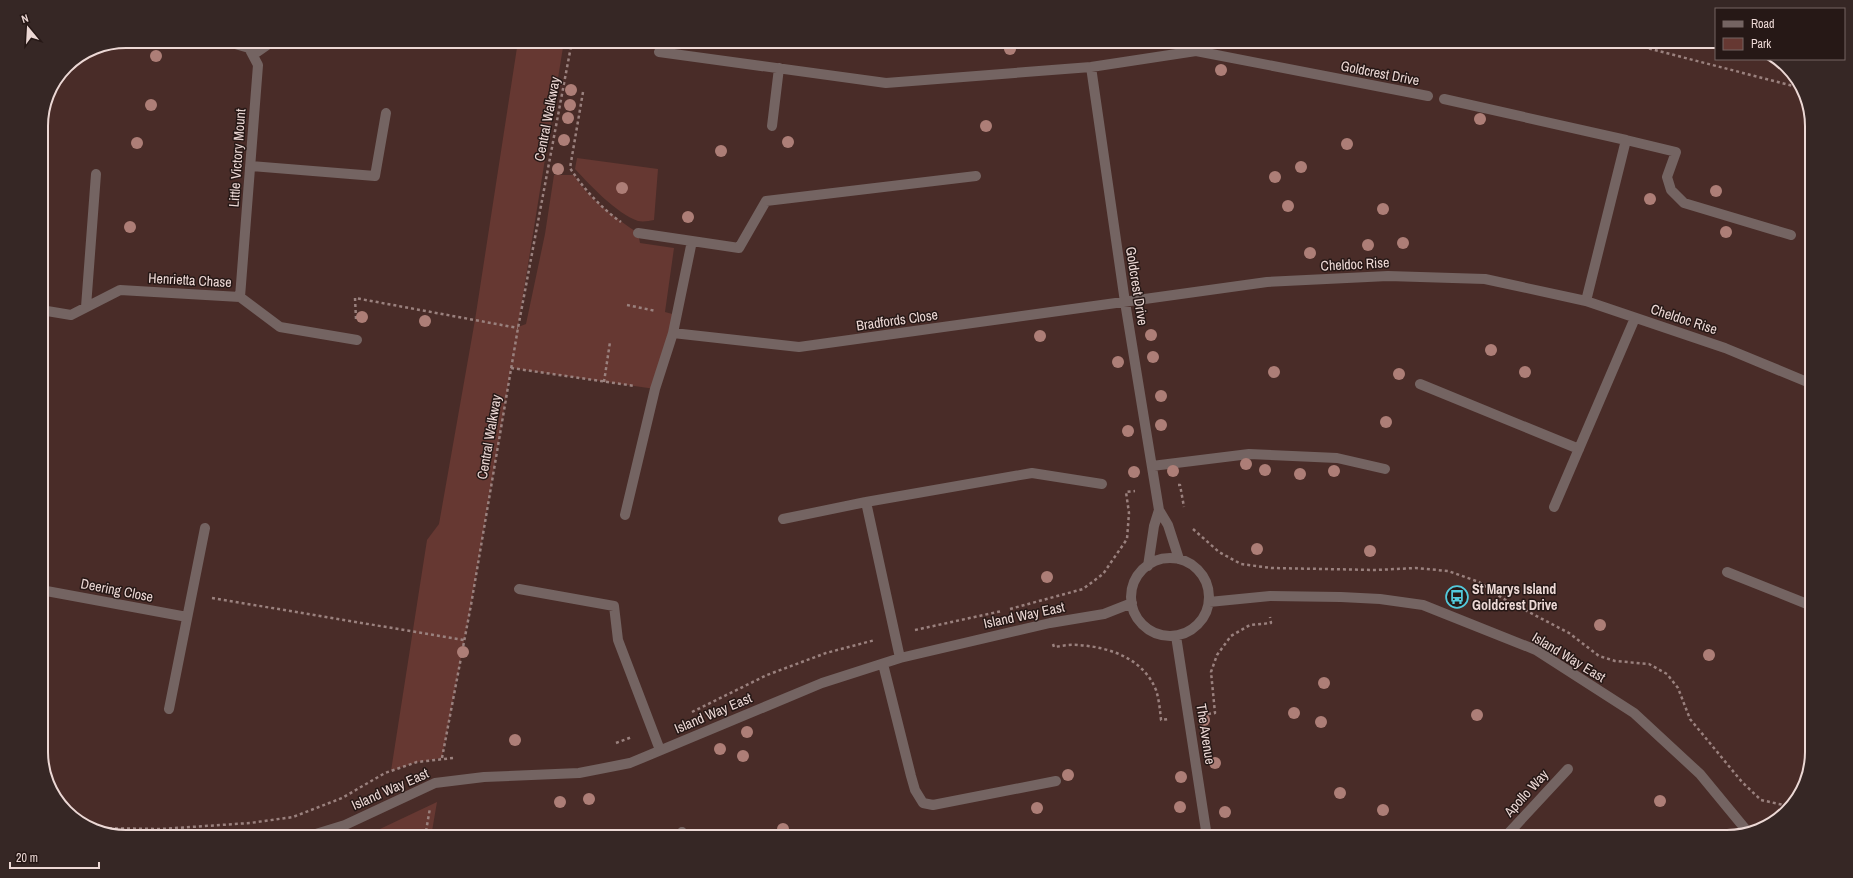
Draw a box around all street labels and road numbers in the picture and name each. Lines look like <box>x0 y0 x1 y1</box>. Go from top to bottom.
street label: Goldcrest Drive <box>1339 57 1421 89</box>
street label: Central Walkway <box>530 75 564 163</box>
street label: Little Victory Mount <box>225 108 249 208</box>
street label: Goldcrest Drive <box>1122 245 1152 327</box>
street label: Cheldoc Rise <box>1320 253 1390 275</box>
street label: Henrietta Chase <box>148 269 232 291</box>
street label: Cheldoc Rise <box>1648 300 1720 338</box>
street label: Bradfords Close <box>855 305 939 335</box>
street label: Central Walkway <box>473 393 505 481</box>
street label: Deering Close <box>79 574 155 606</box>
street label: Island Way East <box>982 598 1066 632</box>
street label: Island Way East <box>1529 628 1609 686</box>
street label: Island Way East <box>671 689 755 737</box>
street label: The Avenue <box>1192 702 1220 766</box>
street label: Island Way East <box>349 764 431 814</box>
street label: Apollo Way <box>1499 765 1552 821</box>

